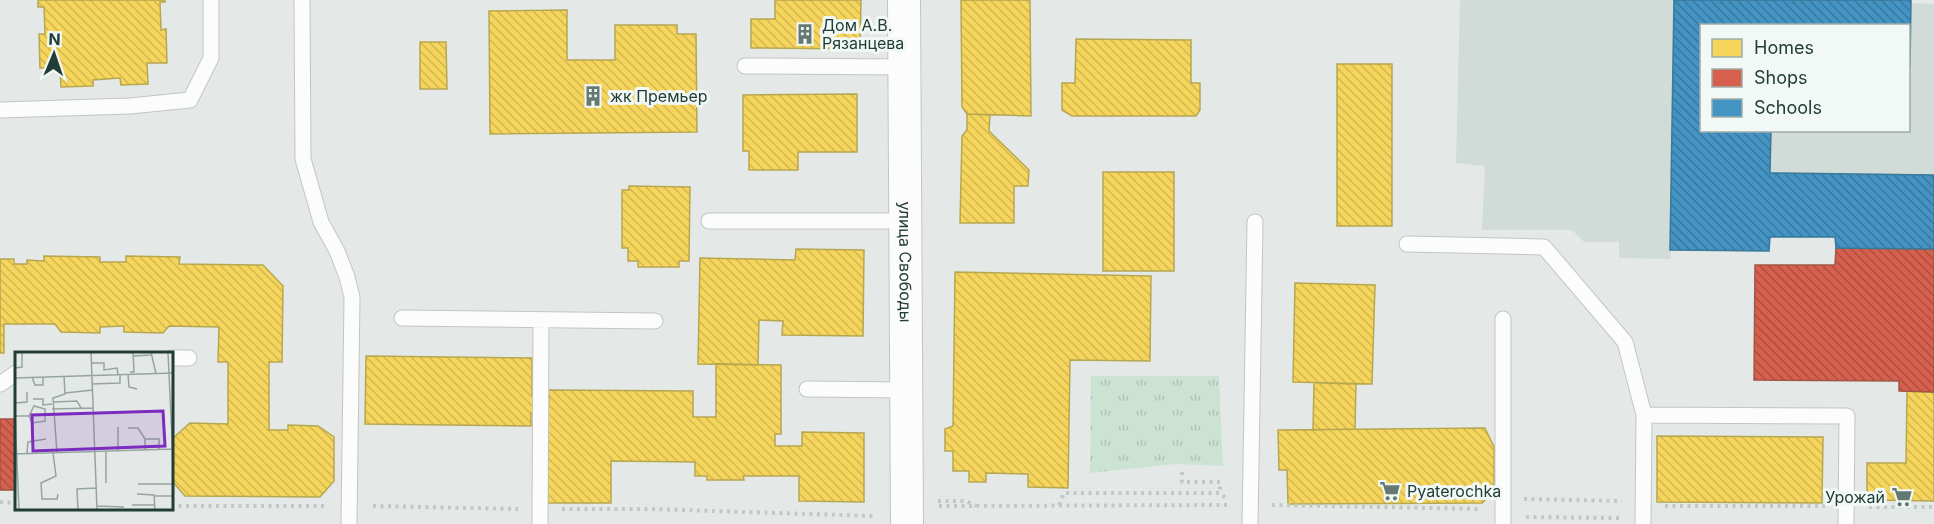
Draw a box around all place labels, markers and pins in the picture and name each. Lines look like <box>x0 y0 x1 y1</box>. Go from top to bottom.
place label: Дом А.В. Рязанцева <box>822 15 904 53</box>
building icon: Дом А.В. Рязанцева <box>793 22 817 46</box>
building icon: жк Премьер <box>581 84 605 108</box>
place label: жк Премьер <box>610 86 708 106</box>
supermarket icon: Pyaterochka <box>1378 479 1402 503</box>
place label: Pyaterochka <box>1407 481 1501 501</box>
supermarket icon: Урожай <box>1890 485 1914 509</box>
place label: Урожай <box>1825 487 1885 507</box>

